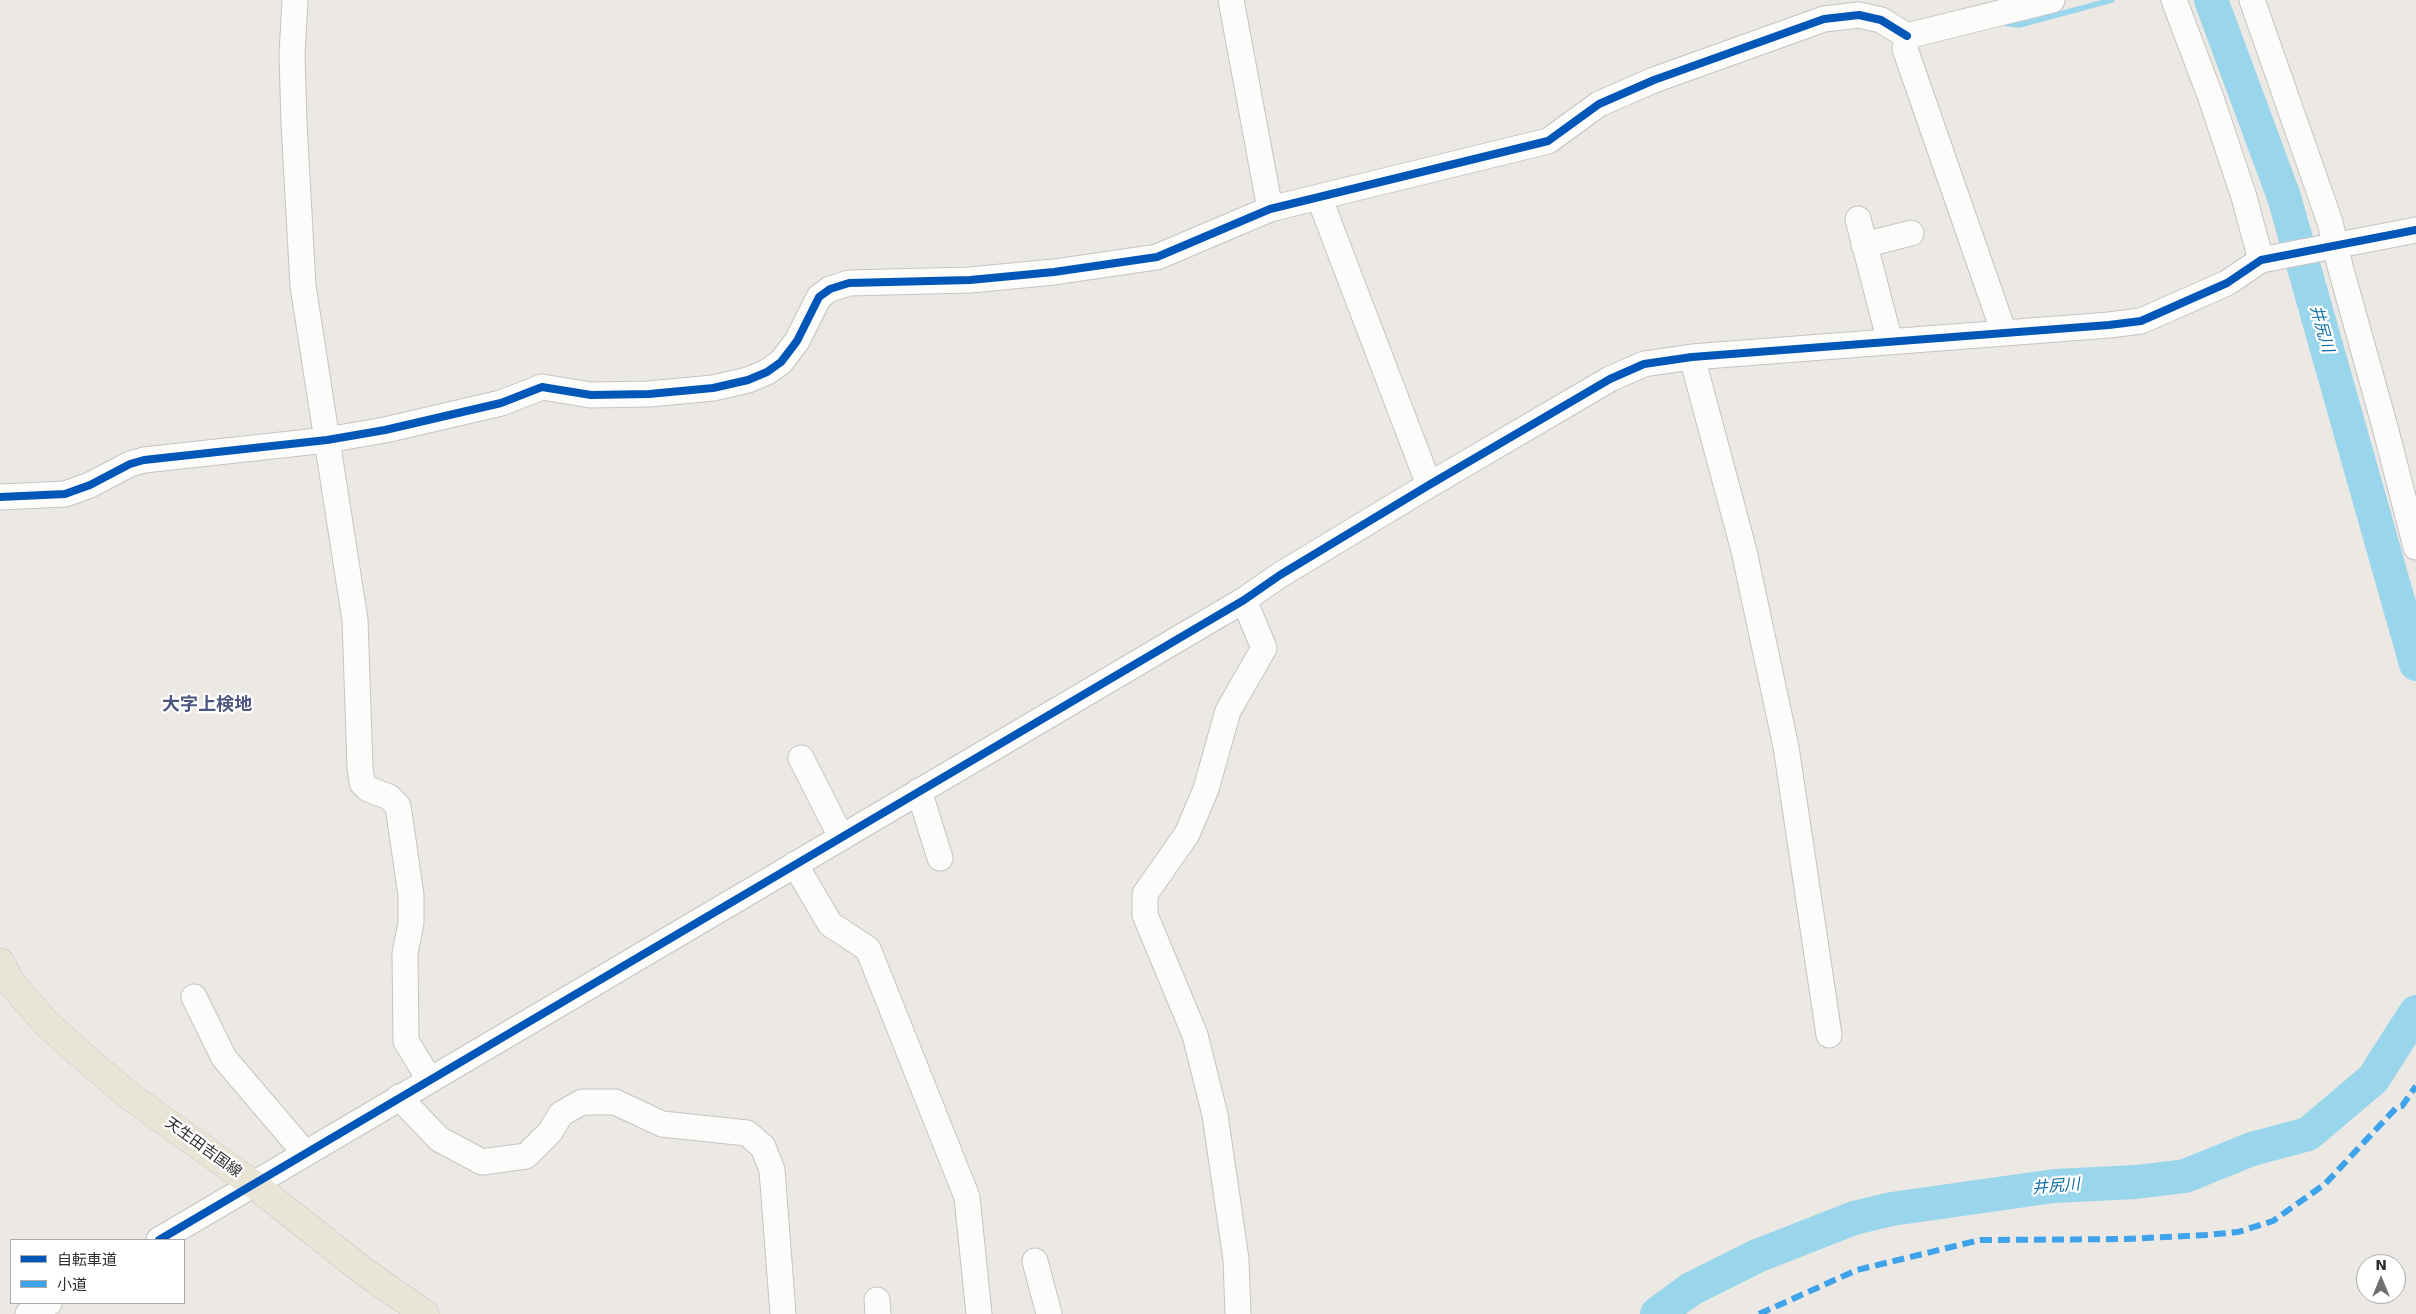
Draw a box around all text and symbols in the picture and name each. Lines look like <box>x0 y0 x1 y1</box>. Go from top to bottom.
water label: 井尻川 <box>2305 303 2337 355</box>
district label: 大字上検地 <box>162 694 252 716</box>
street label: 天生田吉国線 <box>161 1114 245 1182</box>
water label: 井尻川 <box>2031 1175 2081 1199</box>
legend <box>10 1239 185 1304</box>
text: 自転車道 <box>57 1251 117 1269</box>
north arrow <box>2356 1254 2406 1304</box>
text: N <box>2375 1257 2387 1273</box>
text: 小道 <box>57 1276 87 1294</box>

